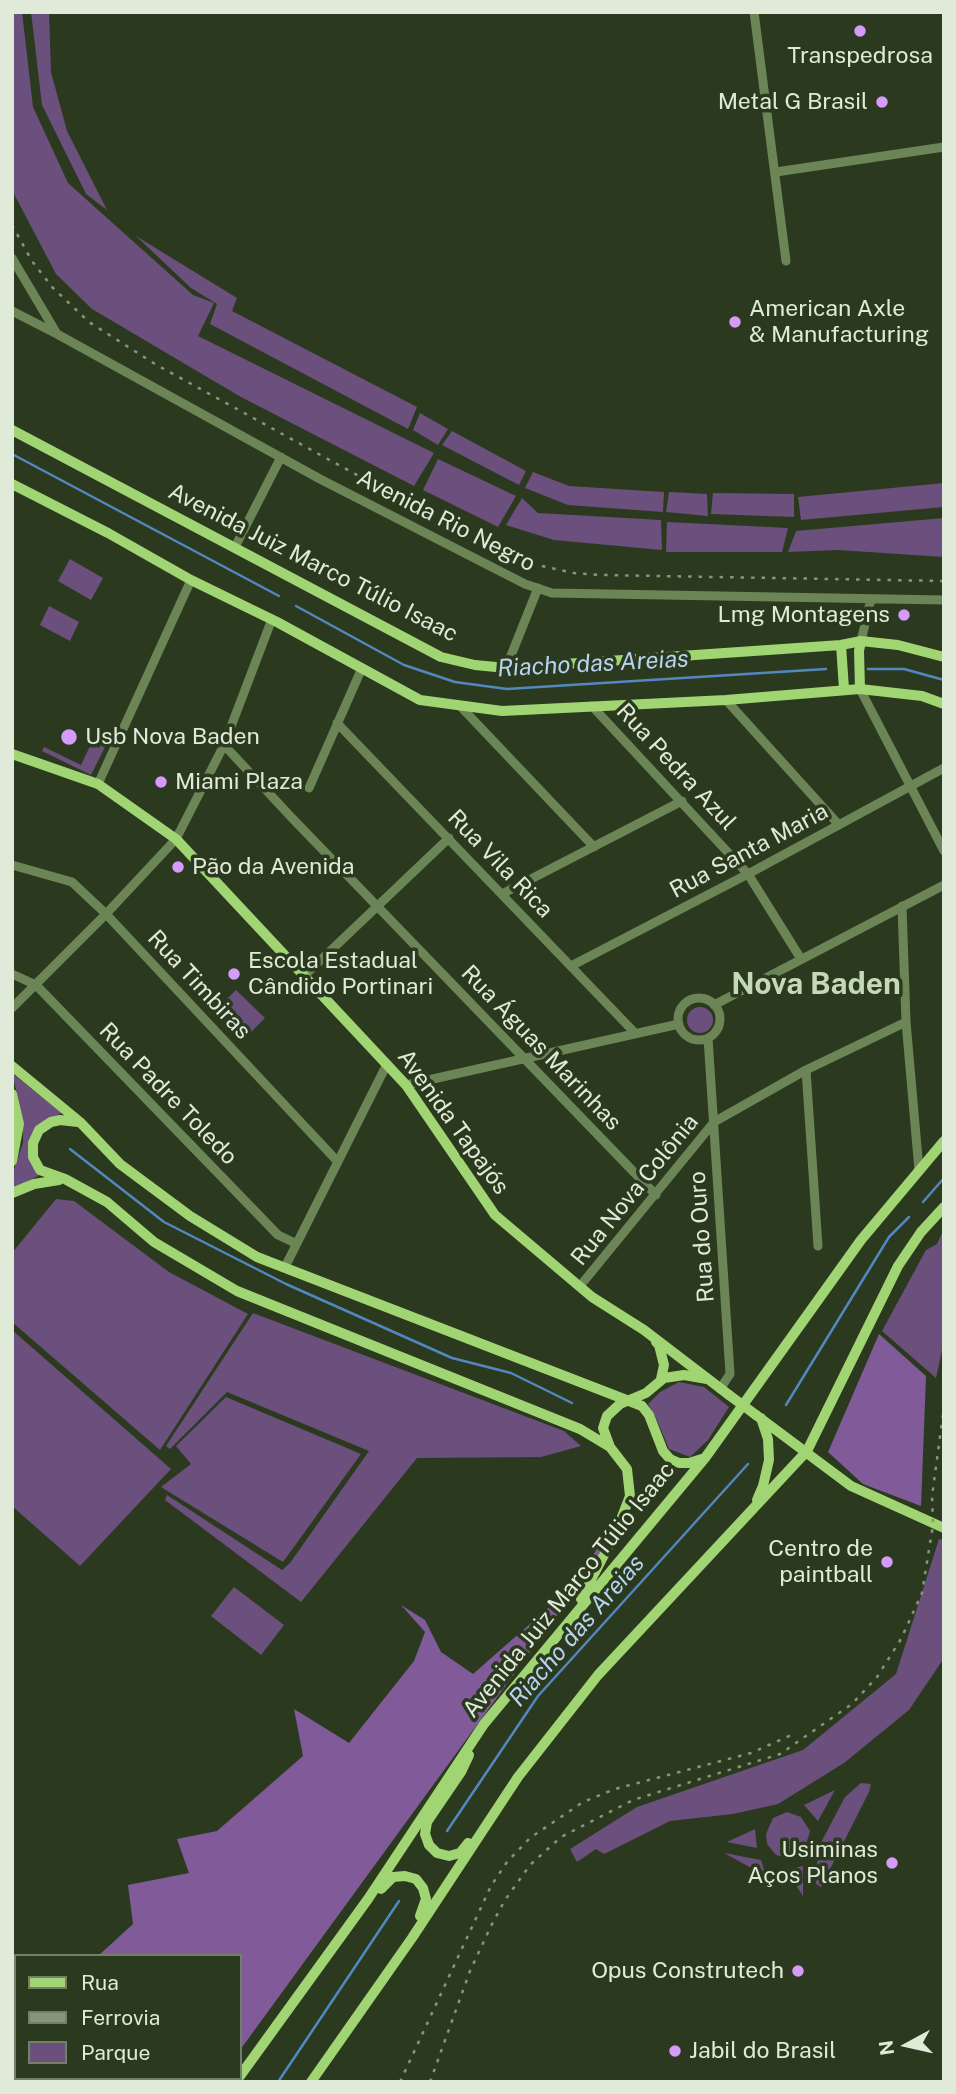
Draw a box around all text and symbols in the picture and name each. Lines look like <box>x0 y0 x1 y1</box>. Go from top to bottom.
marker: Transpedrosa <box>852 23 868 39</box>
place label: Transpedrosa <box>787 42 933 70</box>
place label: Metal G Brasil <box>718 88 868 116</box>
marker: Metal G Brasil <box>874 94 890 110</box>
place label: American Axle & Manufacturing <box>749 295 929 349</box>
marker: American Axle & Manufacturing <box>727 314 743 330</box>
street label: Avenida Rio Negro <box>352 464 540 578</box>
street label: Avenida Juiz Marco Túlio Isaac <box>164 478 462 648</box>
place label: Lmg Montagens <box>718 601 890 629</box>
marker: Lmg Montagens <box>896 607 912 623</box>
water label: Riacho das Areias <box>497 645 689 683</box>
street label: Rua Pedra Azul <box>610 698 742 836</box>
place label: Usb Nova Baden <box>85 723 260 751</box>
marker: Usb Nova Baden <box>59 727 79 747</box>
place label: Miami Plaza <box>175 768 303 796</box>
marker: Miami Plaza <box>153 774 169 790</box>
street label: Rua Santa Maria <box>665 798 833 904</box>
street label: Rua Vila Rica <box>442 804 558 924</box>
place label: Pão da Avenida <box>192 853 355 881</box>
marker: Pão da Avenida <box>170 859 186 875</box>
street label: Rua Timbiras <box>142 925 256 1045</box>
place label: Escola Estadual Cândido Portinari <box>248 947 433 1001</box>
street label: Rua Águas Marinhas <box>455 960 627 1136</box>
marker: Escola Estadual Cândido Portinari <box>226 966 242 982</box>
district label: Nova Baden <box>731 967 901 1003</box>
street label: Rua Padre Toledo <box>93 1017 243 1171</box>
street label: Avenida Tapajós <box>391 1044 515 1200</box>
street label: Rua Nova Colônia <box>566 1109 704 1271</box>
street label: Rua do Ouro <box>684 1170 720 1304</box>
street label: Avenida Juiz Marco Túlio Isaac <box>457 1457 681 1723</box>
place label: Centro de paintball <box>768 1535 873 1589</box>
water label: Riacho das Areias <box>503 1549 651 1713</box>
marker: Centro de paintball <box>879 1554 895 1570</box>
place label: Usiminas Aços Planos <box>747 1836 878 1890</box>
marker: Usiminas Aços Planos <box>884 1855 900 1871</box>
legend <box>14 1954 242 2080</box>
place label: Opus Construtech <box>591 1957 784 1985</box>
marker: Opus Construtech <box>790 1963 806 1979</box>
text: Rua <box>81 1970 119 1995</box>
text: Ferrovia <box>81 2005 160 2030</box>
north arrow <box>872 2010 942 2080</box>
place label: Jabil do Brasil <box>689 2037 836 2065</box>
text: N <box>874 2039 898 2057</box>
text: Parque <box>81 2040 150 2065</box>
marker: Jabil do Brasil <box>667 2043 683 2059</box>

